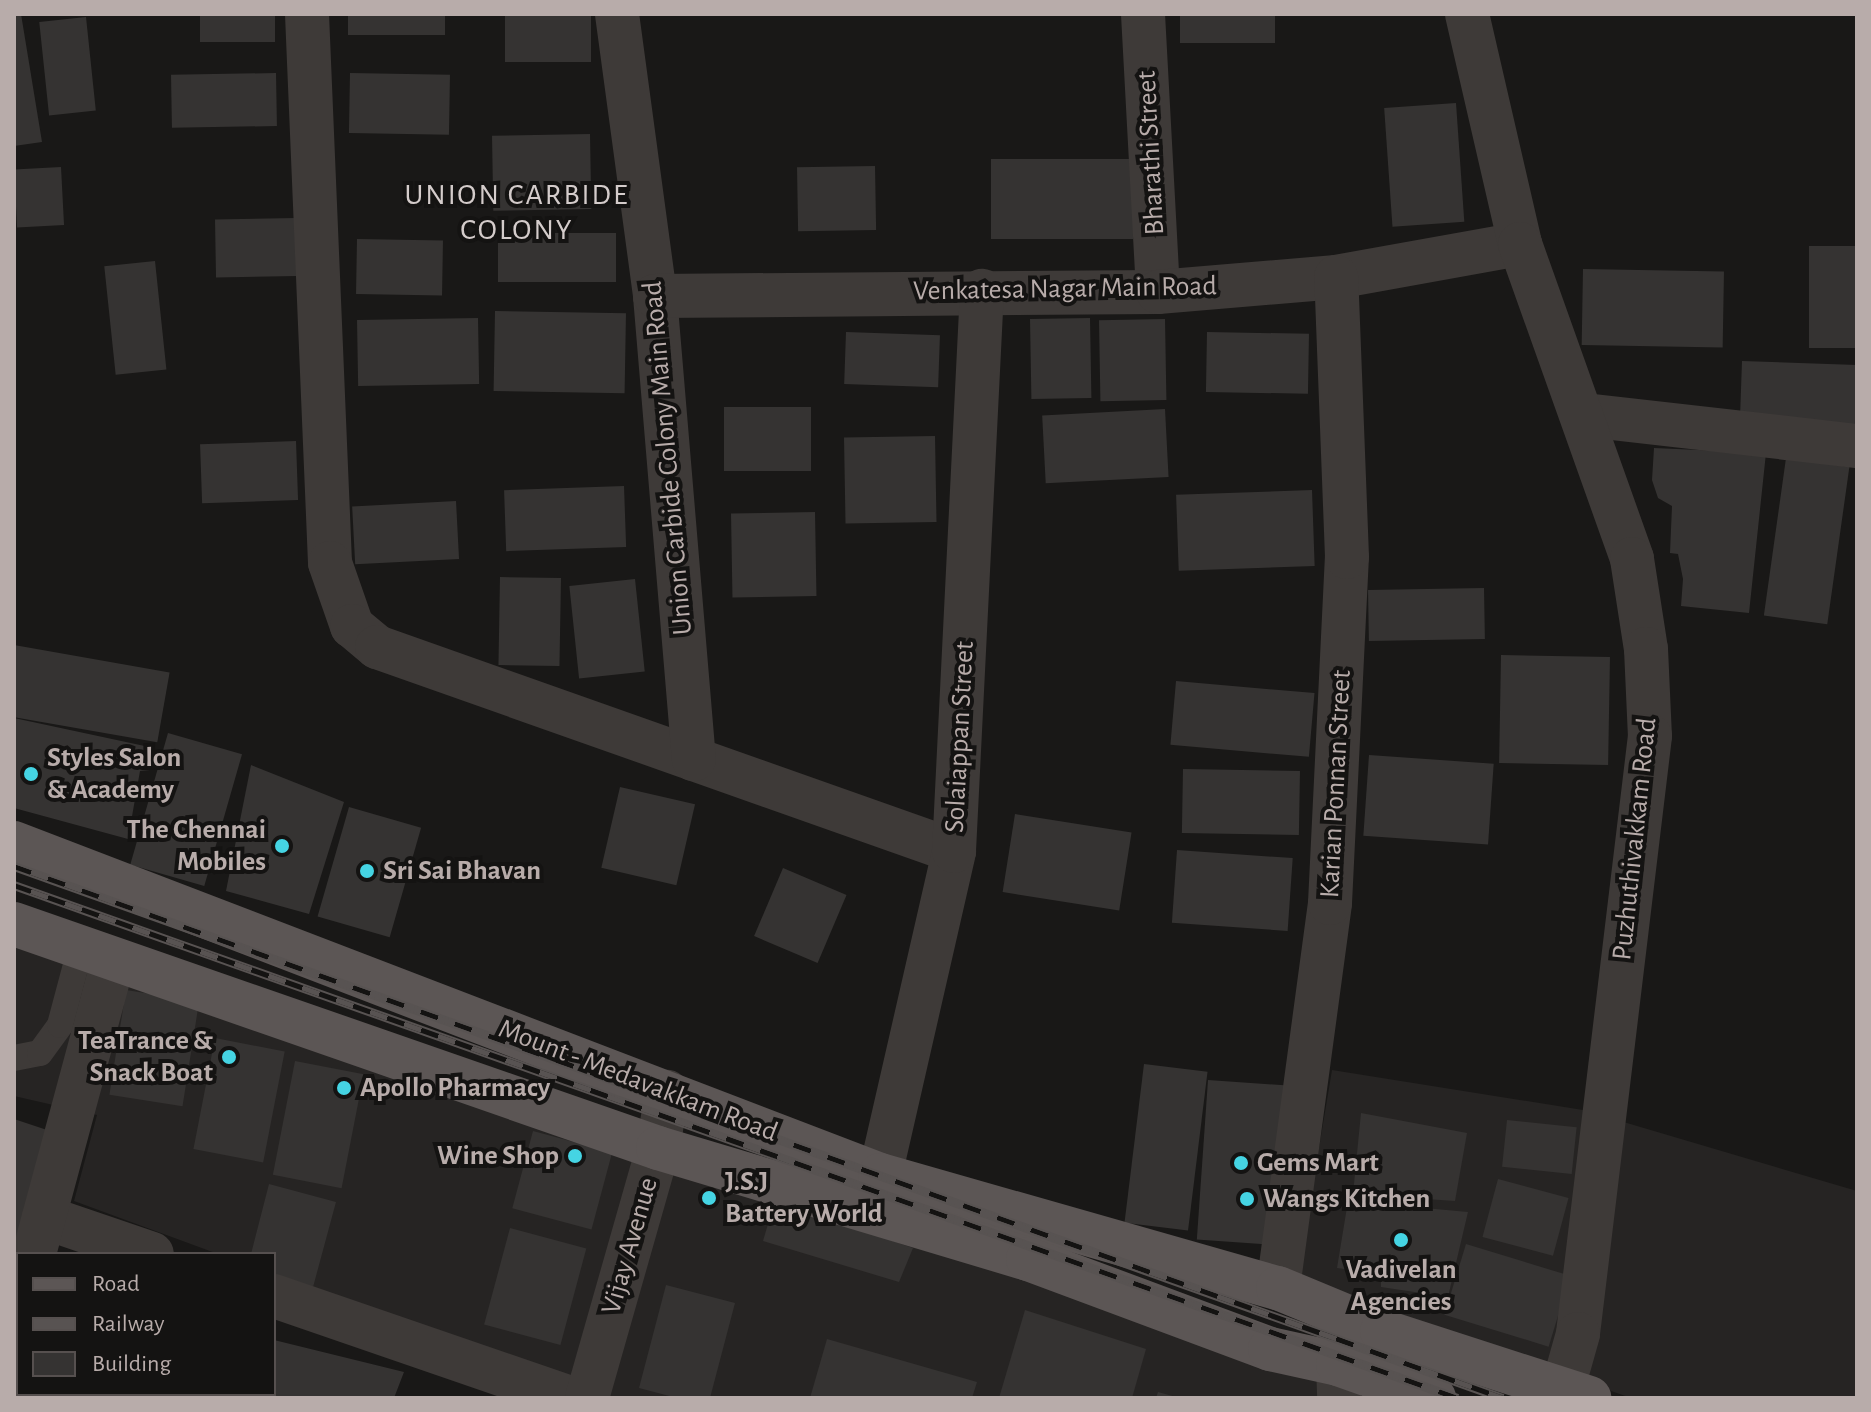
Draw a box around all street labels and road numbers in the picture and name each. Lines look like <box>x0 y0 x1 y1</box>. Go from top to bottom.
street label: Bharathi Street <box>1130 70 1172 236</box>
street label: Venkatesa Nagar Main Road <box>913 270 1217 308</box>
street label: Union Carbide Colony Main Road <box>636 280 700 636</box>
street label: Solaiappan Street <box>938 640 982 834</box>
street label: Karian Ponnan Street <box>1313 669 1359 899</box>
street label: Puzhuthivakkam Road <box>1606 716 1664 962</box>
street label: Mount - Medavakkam Road <box>493 1012 783 1150</box>
street label: Vijay Avenue <box>594 1174 666 1318</box>

